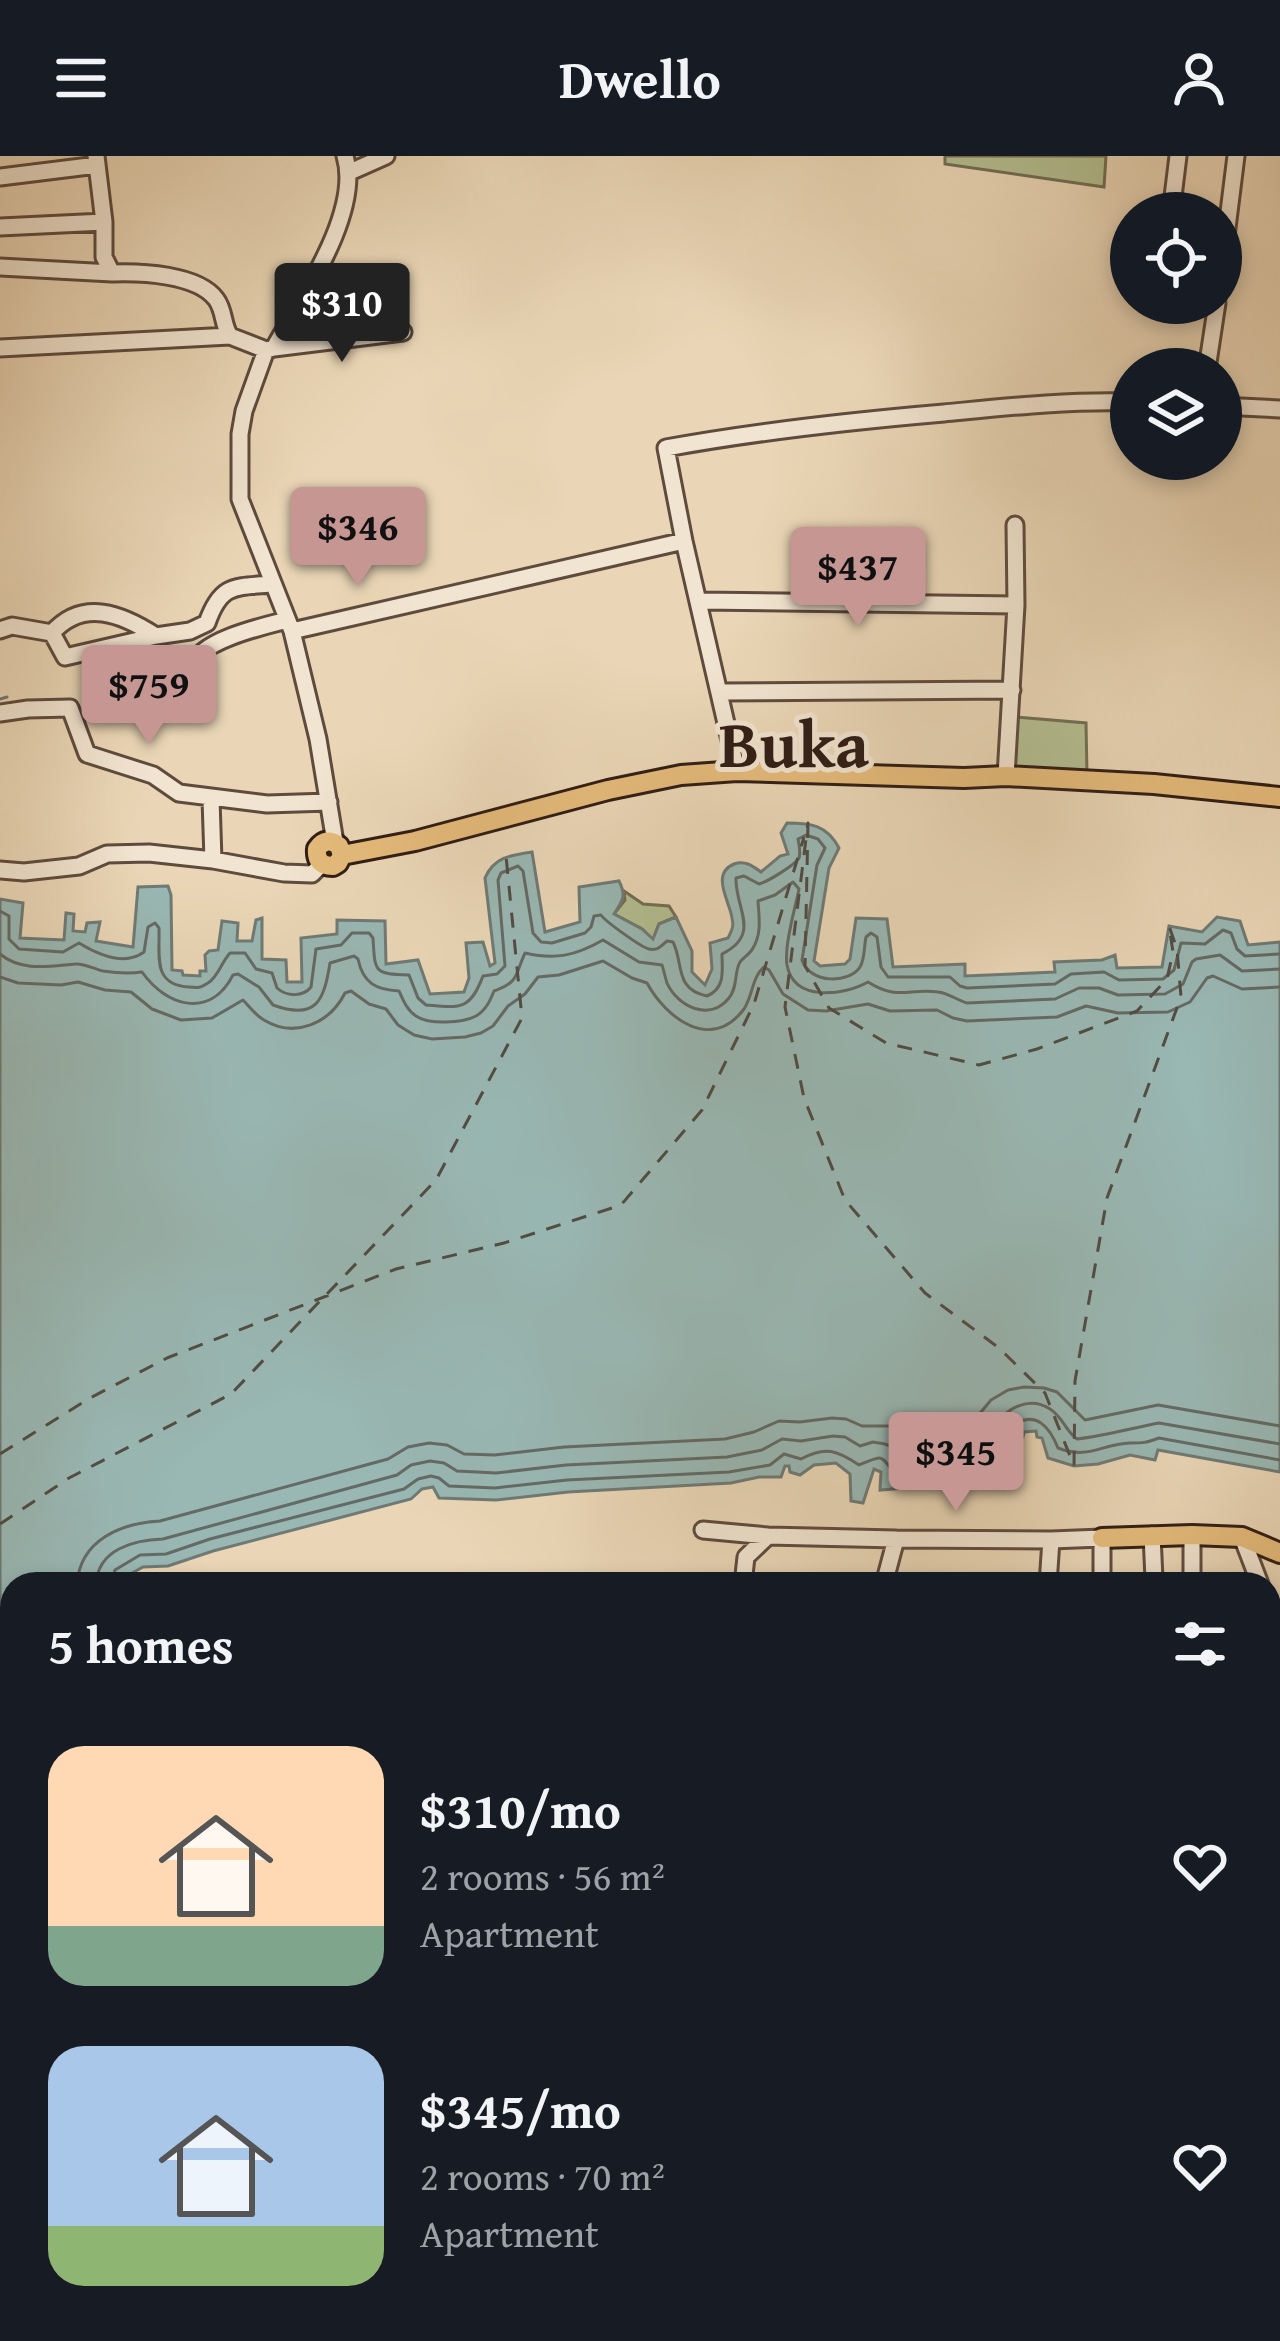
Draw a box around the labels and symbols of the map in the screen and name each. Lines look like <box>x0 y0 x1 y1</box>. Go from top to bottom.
pin: $310 <box>271 263 413 365</box>
pin: $346 <box>287 487 429 589</box>
pin: $437 <box>787 527 929 629</box>
pin: $759 <box>78 645 220 747</box>
district label: Buka <box>719 694 869 791</box>
pin: $345 <box>885 1412 1027 1514</box>

